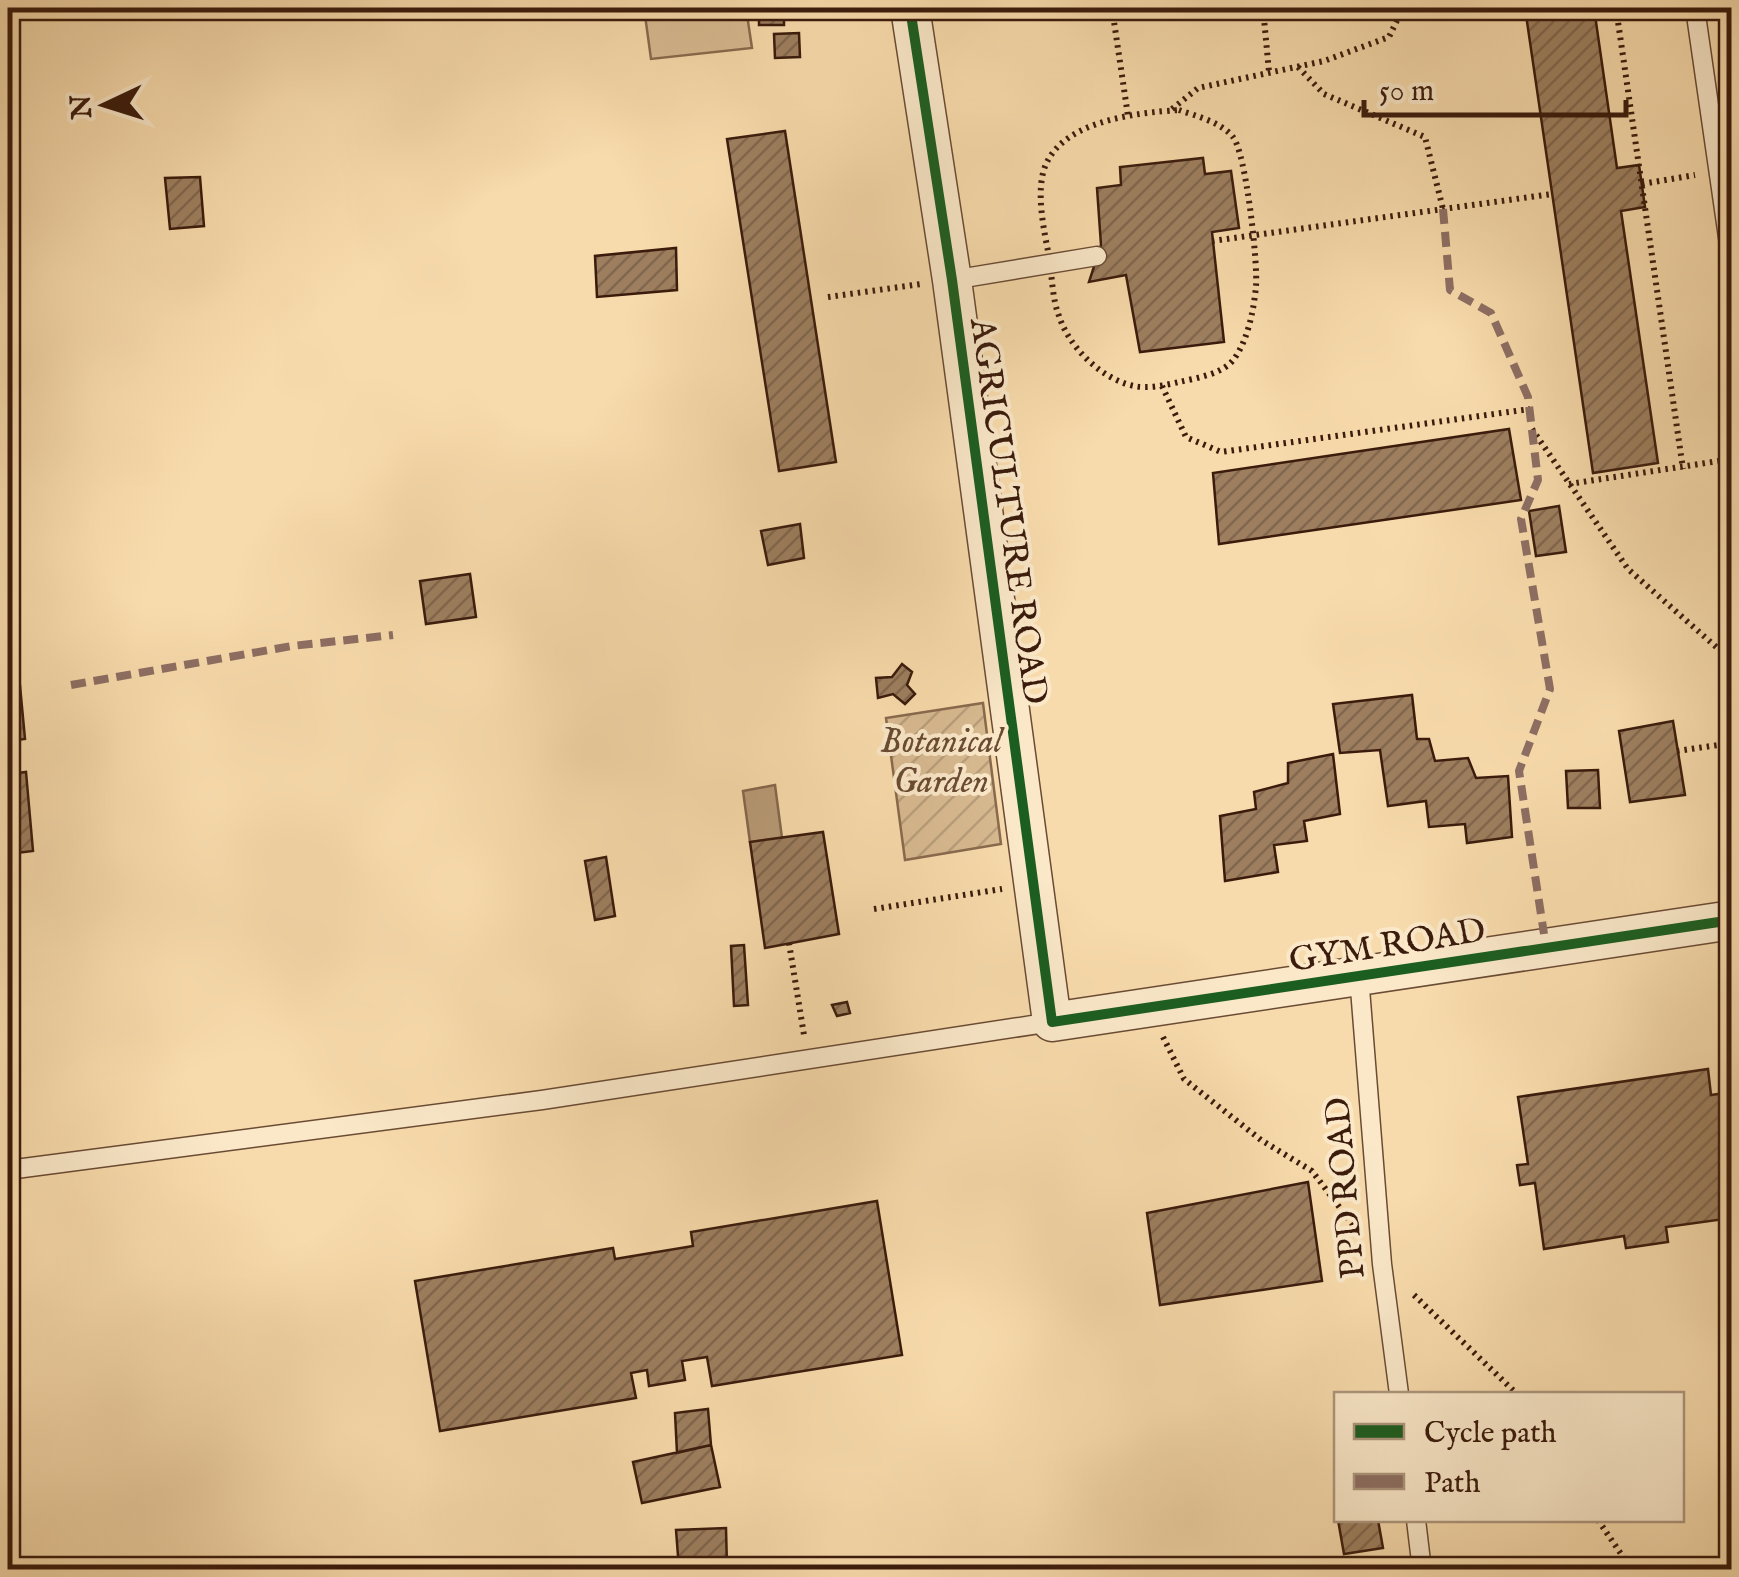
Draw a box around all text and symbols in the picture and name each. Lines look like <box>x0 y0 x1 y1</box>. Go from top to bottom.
north arrow <box>55 55 155 155</box>
scale bar <box>1364 55 1626 117</box>
text: 50 m <box>1379 73 1434 111</box>
text: N <box>64 93 101 121</box>
street label: AGRICULTURE ROAD <box>958 314 1057 707</box>
park label: Botanical Garden <box>880 720 1005 805</box>
street label: GYM ROAD <box>1286 909 1489 984</box>
street label: PPD ROAD <box>1316 1095 1377 1280</box>
legend <box>1334 1392 1684 1522</box>
text: Cycle path <box>1424 1415 1557 1453</box>
text: Path <box>1424 1465 1480 1503</box>

